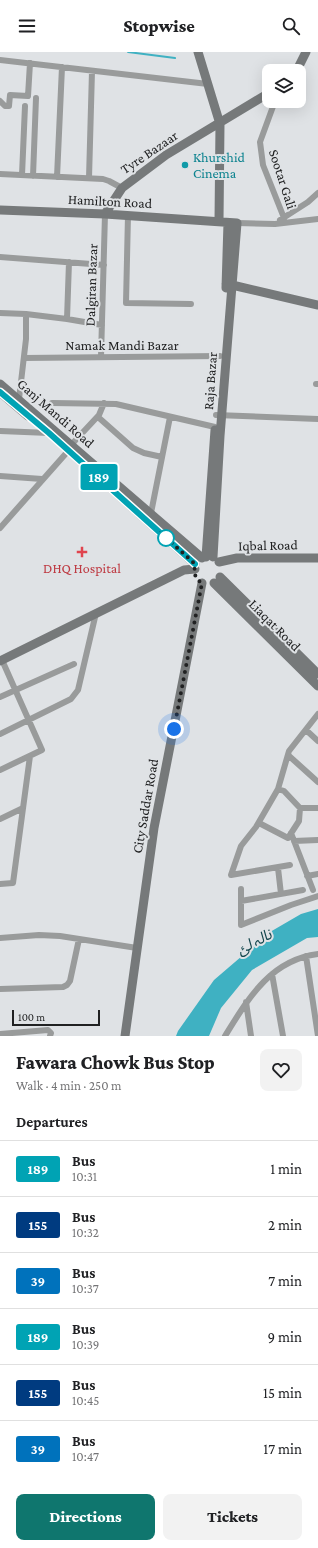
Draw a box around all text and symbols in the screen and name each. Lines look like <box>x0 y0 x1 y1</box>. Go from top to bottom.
icon: menu <box>16 15 38 37</box>
icon: search <box>280 15 302 37</box>
text: Stopwise <box>123 16 195 36</box>
map controls <box>262 64 306 108</box>
button: layers <box>262 64 306 108</box>
street label: Tyre Bazaar <box>117 127 181 177</box>
street label: Sootar Gali <box>266 147 300 211</box>
place label: Khurshid Cinema <box>193 149 246 181</box>
marker: Khurshid Cinema <box>180 160 190 170</box>
street label: Hamilton Road <box>67 191 153 211</box>
street label: Dalgiran Bazar <box>82 243 100 327</box>
street label: Namak Mandi Bazar <box>65 337 179 353</box>
street label: Raja Bazar <box>200 351 221 411</box>
street label: Ganj Mandi Road <box>14 375 98 452</box>
line badge: 189 <box>76 464 122 490</box>
text: 189 <box>89 469 109 485</box>
unlabelled marker <box>157 529 175 547</box>
street label: Iqbal Road <box>238 536 299 554</box>
marker: DHQ Hospital <box>76 546 88 558</box>
place label: DHQ Hospital <box>43 560 121 576</box>
street label: Liaqat Road <box>246 596 305 655</box>
your location <box>164 719 184 739</box>
street label: City Saddar Road <box>129 757 161 855</box>
water label: نالہ لئ <box>234 925 276 959</box>
scale bar <box>12 1008 100 1027</box>
text: 100 m <box>18 1011 45 1023</box>
button: heart <box>260 1049 302 1091</box>
text: Fawara Chowk Bus Stop <box>16 1052 215 1073</box>
text: Walk · 4 min · 250 m <box>16 1078 121 1093</box>
text: Departures <box>16 1114 88 1130</box>
text: Bus <box>72 1153 95 1169</box>
text: 189 <box>28 1161 48 1177</box>
text: 1 min <box>270 1161 302 1177</box>
text: 10:31 <box>72 1169 97 1184</box>
text: Bus <box>72 1209 95 1225</box>
text: 155 <box>29 1217 47 1233</box>
text: 2 min <box>268 1217 302 1233</box>
text: 10:32 <box>72 1225 99 1240</box>
text: Bus <box>72 1265 95 1281</box>
text: 39 <box>31 1273 45 1289</box>
text: 7 min <box>268 1273 302 1289</box>
text: 10:37 <box>72 1281 99 1296</box>
text: Bus <box>72 1321 95 1337</box>
text: 189 <box>28 1329 48 1345</box>
text: 9 min <box>268 1329 302 1345</box>
text: 10:39 <box>72 1337 99 1352</box>
text: Bus <box>72 1377 95 1393</box>
text: 155 <box>29 1385 47 1401</box>
text: 15 min <box>263 1385 302 1401</box>
text: 10:45 <box>72 1393 99 1408</box>
text: Bus <box>72 1433 95 1449</box>
text: 39 <box>31 1441 45 1457</box>
text: 17 min <box>263 1441 302 1457</box>
text: 10:47 <box>72 1449 99 1464</box>
button: Directions <box>16 1494 155 1540</box>
button: Tickets <box>163 1494 302 1540</box>

